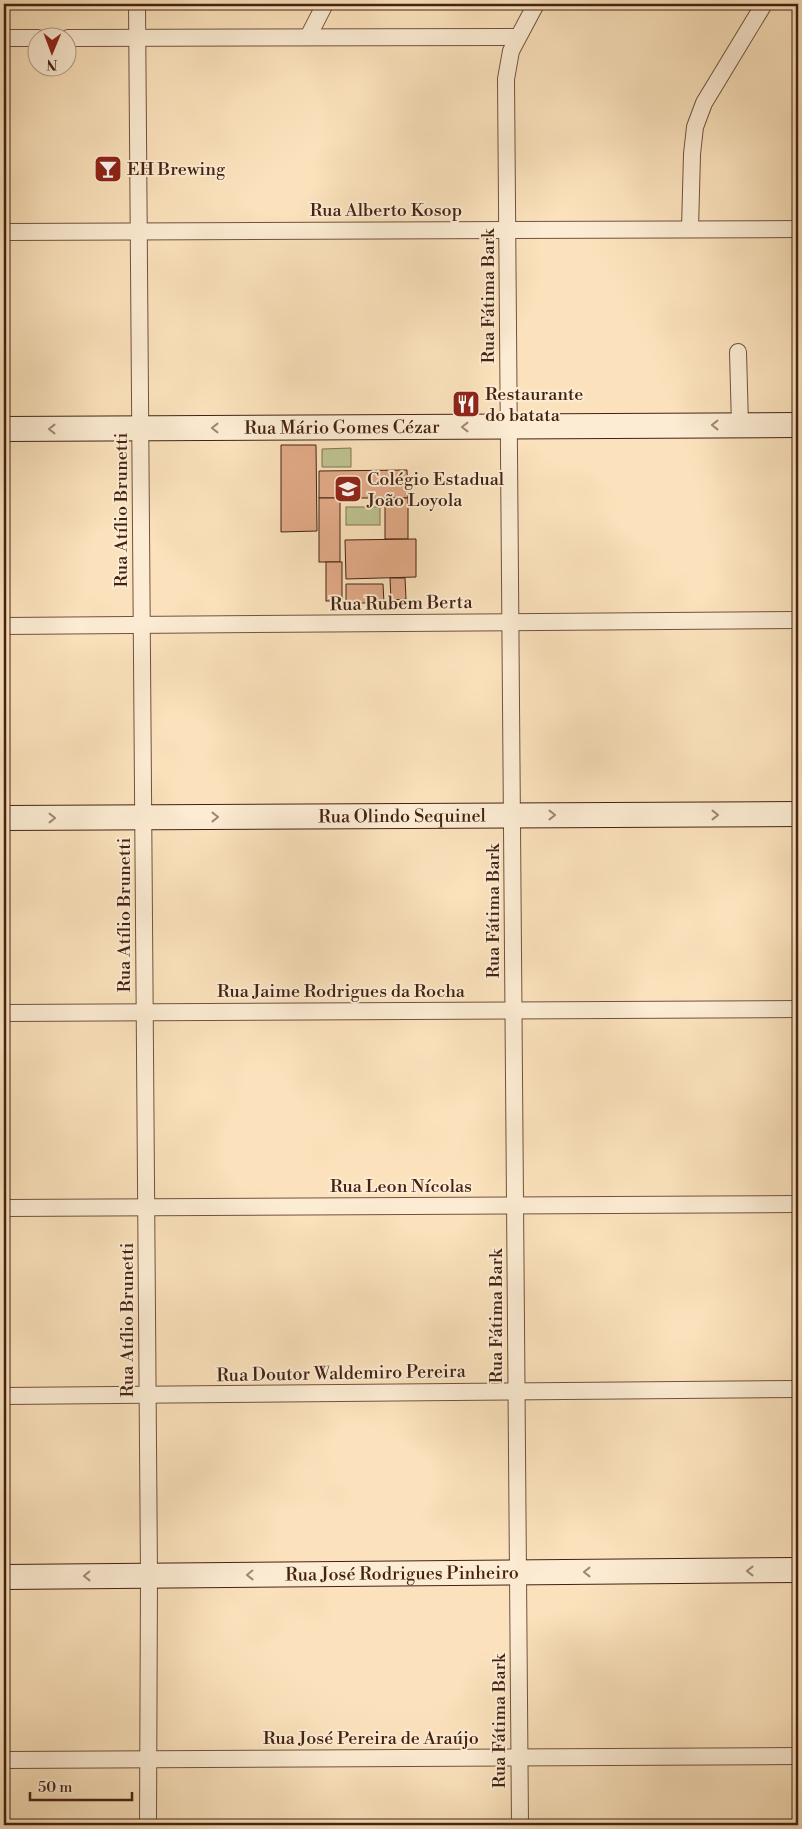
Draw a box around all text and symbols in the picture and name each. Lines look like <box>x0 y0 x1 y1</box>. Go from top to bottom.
north arrow <box>28 28 78 78</box>
text: N <box>46 55 57 73</box>
bar icon: EH Brewing <box>93 154 123 184</box>
place label: EH Brewing <box>127 158 226 181</box>
street label: Rua Alberto Kosop <box>310 199 462 222</box>
street label: Rua Fátima Bark <box>477 227 500 363</box>
place label: Restaurante do batata <box>485 383 583 427</box>
restaurant icon: Restaurante do batata <box>451 389 481 419</box>
street label: Rua Mário Gomes Cézar <box>244 416 440 440</box>
one-way arrow <box>710 420 718 430</box>
one-way arrow <box>460 422 468 432</box>
one-way arrow <box>210 423 218 433</box>
one-way arrow <box>48 424 56 434</box>
street label: Rua Atílio Brunetti <box>110 432 133 587</box>
place label: Colégio Estadual João Loyola <box>366 468 505 512</box>
school or university icon: Colégio Estadual João Loyola <box>333 474 363 504</box>
street label: Rua Rubem Berta <box>329 591 473 616</box>
street label: Rua Olindo Sequinel <box>318 805 487 828</box>
one-way arrow <box>549 810 557 820</box>
one-way arrow <box>712 810 719 820</box>
one-way arrow <box>212 812 219 822</box>
one-way arrow <box>49 813 57 823</box>
street label: Rua Atílio Brunetti <box>113 837 136 992</box>
street label: Rua Fátima Bark <box>482 842 505 978</box>
street label: Rua Jaime Rodrigues da Rocha <box>217 980 466 1003</box>
street label: Rua Leon Nícolas <box>330 1175 472 1198</box>
street label: Rua Atílio Brunetti <box>116 1242 139 1397</box>
street label: Rua Fátima Bark <box>485 1247 508 1383</box>
street label: Rua Doutor Waldemiro Pereira <box>216 1360 467 1387</box>
street label: Rua José Rodrigues Pinheiro <box>285 1561 519 1587</box>
one-way arrow <box>745 1565 753 1576</box>
one-way arrow <box>583 1567 590 1577</box>
one-way arrow <box>245 1570 253 1580</box>
one-way arrow <box>83 1571 90 1581</box>
street label: Rua Fátima Bark <box>488 1652 511 1788</box>
street label: Rua José Pereira de Araújo <box>263 1727 479 1750</box>
scale bar <box>30 1769 132 1801</box>
text: 50 m <box>38 1778 72 1797</box>

